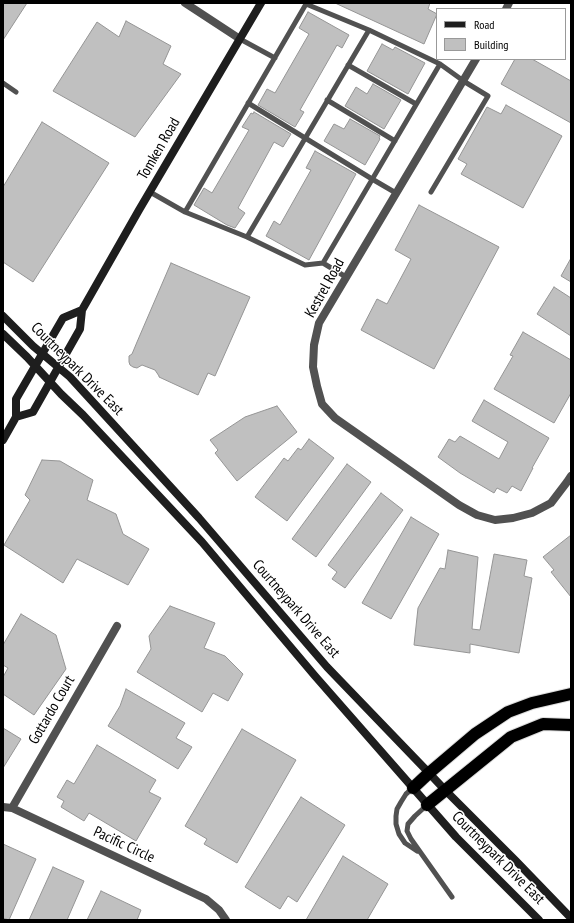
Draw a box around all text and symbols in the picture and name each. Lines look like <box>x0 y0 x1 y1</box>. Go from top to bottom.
legend <box>436 8 566 60</box>
text: Road <box>474 17 494 32</box>
text: Building <box>474 37 509 52</box>
street label: Tomken Road <box>134 115 184 183</box>
street label: Kestrel Road <box>301 255 349 321</box>
street label: Courtneypark Drive East <box>27 319 127 419</box>
street label: Courtneypark Drive East <box>249 556 343 662</box>
street label: Gottardo Court <box>25 672 79 748</box>
street label: Courtneypark Drive East <box>448 808 548 908</box>
street label: Pacific Circle <box>91 823 157 867</box>

